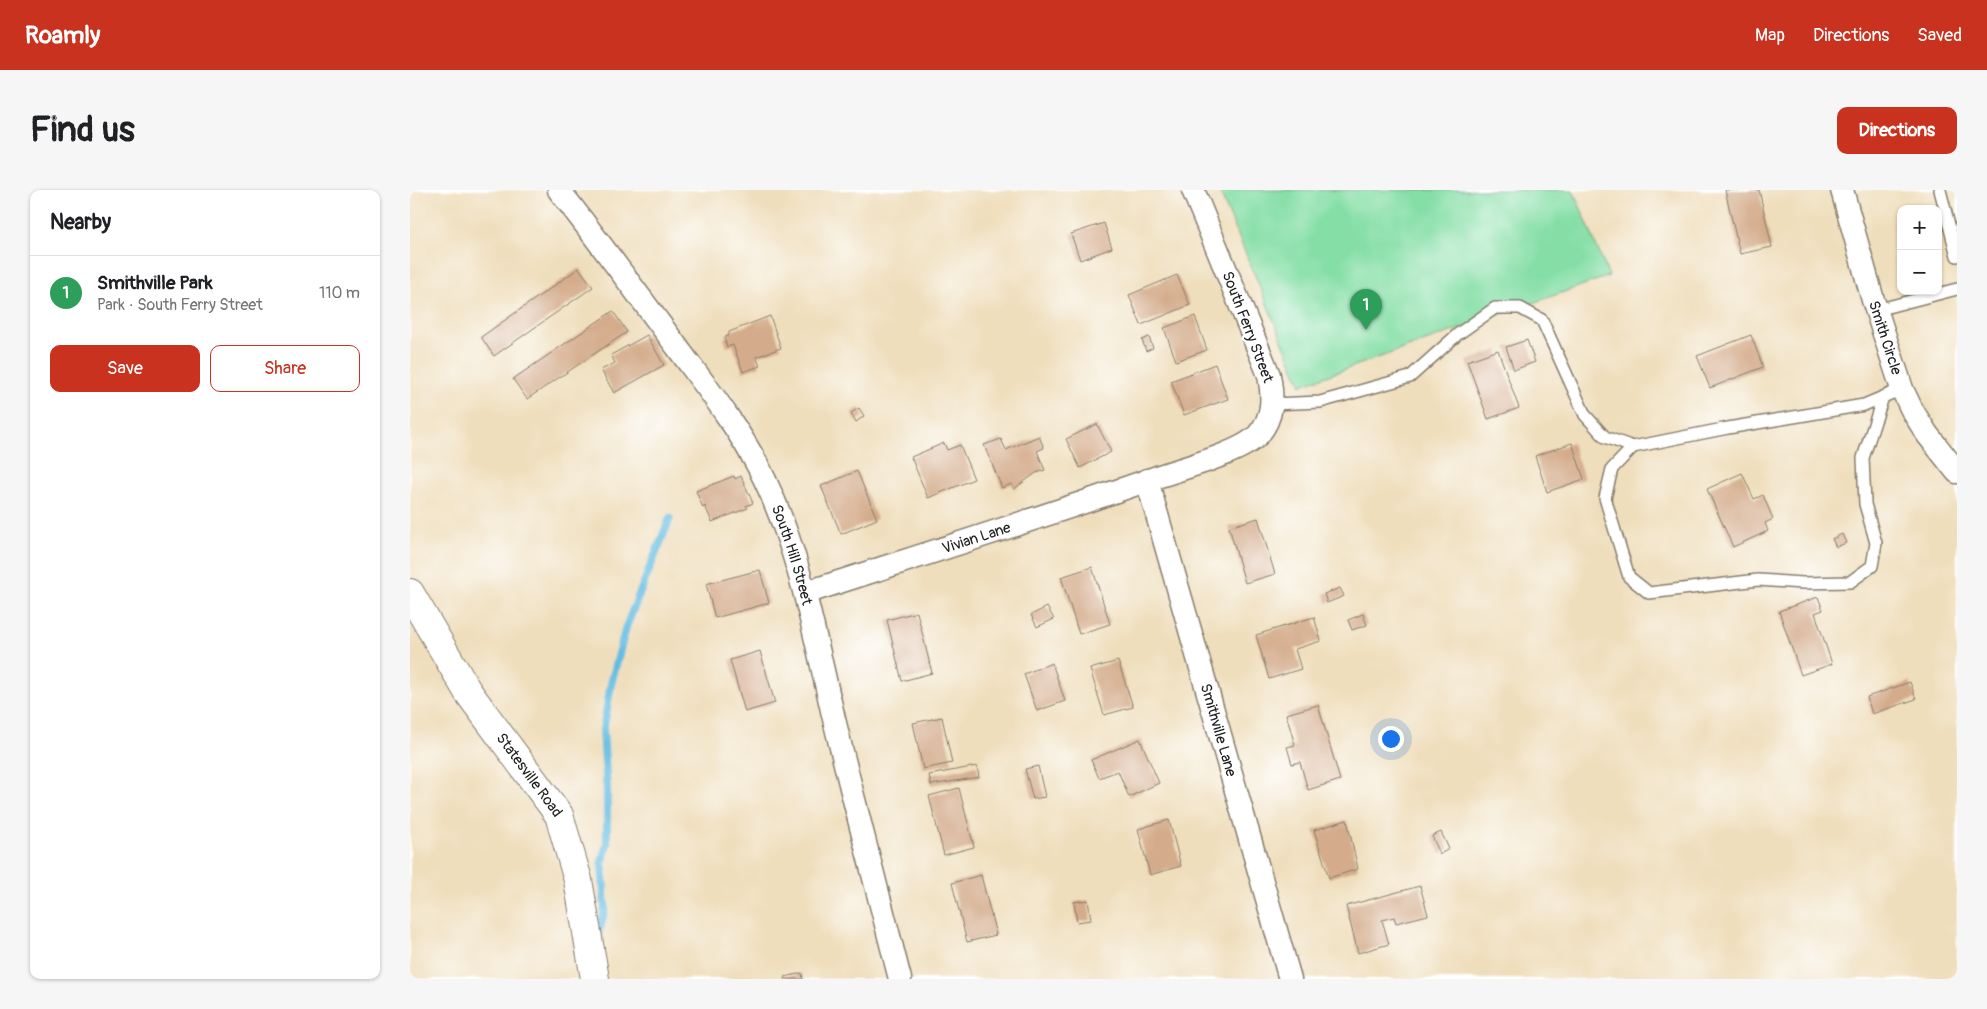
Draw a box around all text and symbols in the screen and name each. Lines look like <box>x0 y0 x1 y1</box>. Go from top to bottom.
text: Roamly <box>25 21 100 50</box>
text: Map <box>1755 24 1785 47</box>
text: Directions <box>1813 24 1889 47</box>
text: Saved <box>1917 24 1962 47</box>
button: Directions <box>1837 107 1957 154</box>
text: Find us <box>30 108 135 152</box>
map controls <box>1897 205 1942 295</box>
button: + <box>1897 205 1942 250</box>
text: Nearby <box>50 209 111 236</box>
button: − <box>1897 250 1942 295</box>
street label: South Ferry Street <box>1218 269 1278 386</box>
text: Smithville Park <box>97 271 213 295</box>
text: 1 <box>63 283 69 303</box>
text: 110 m <box>319 283 360 303</box>
pin: 1 <box>1350 289 1382 330</box>
text: Park · South Ferry Street <box>97 295 263 315</box>
street label: Smith Circle <box>1864 298 1906 378</box>
button: Save <box>50 345 200 392</box>
button: Share <box>210 345 360 392</box>
street label: South Hill Street <box>767 502 817 608</box>
street label: Vivian Lane <box>940 518 1014 558</box>
street label: Smithville Lane <box>1196 681 1241 779</box>
your location <box>1378 726 1404 752</box>
street label: Statesville Road <box>492 730 566 821</box>

